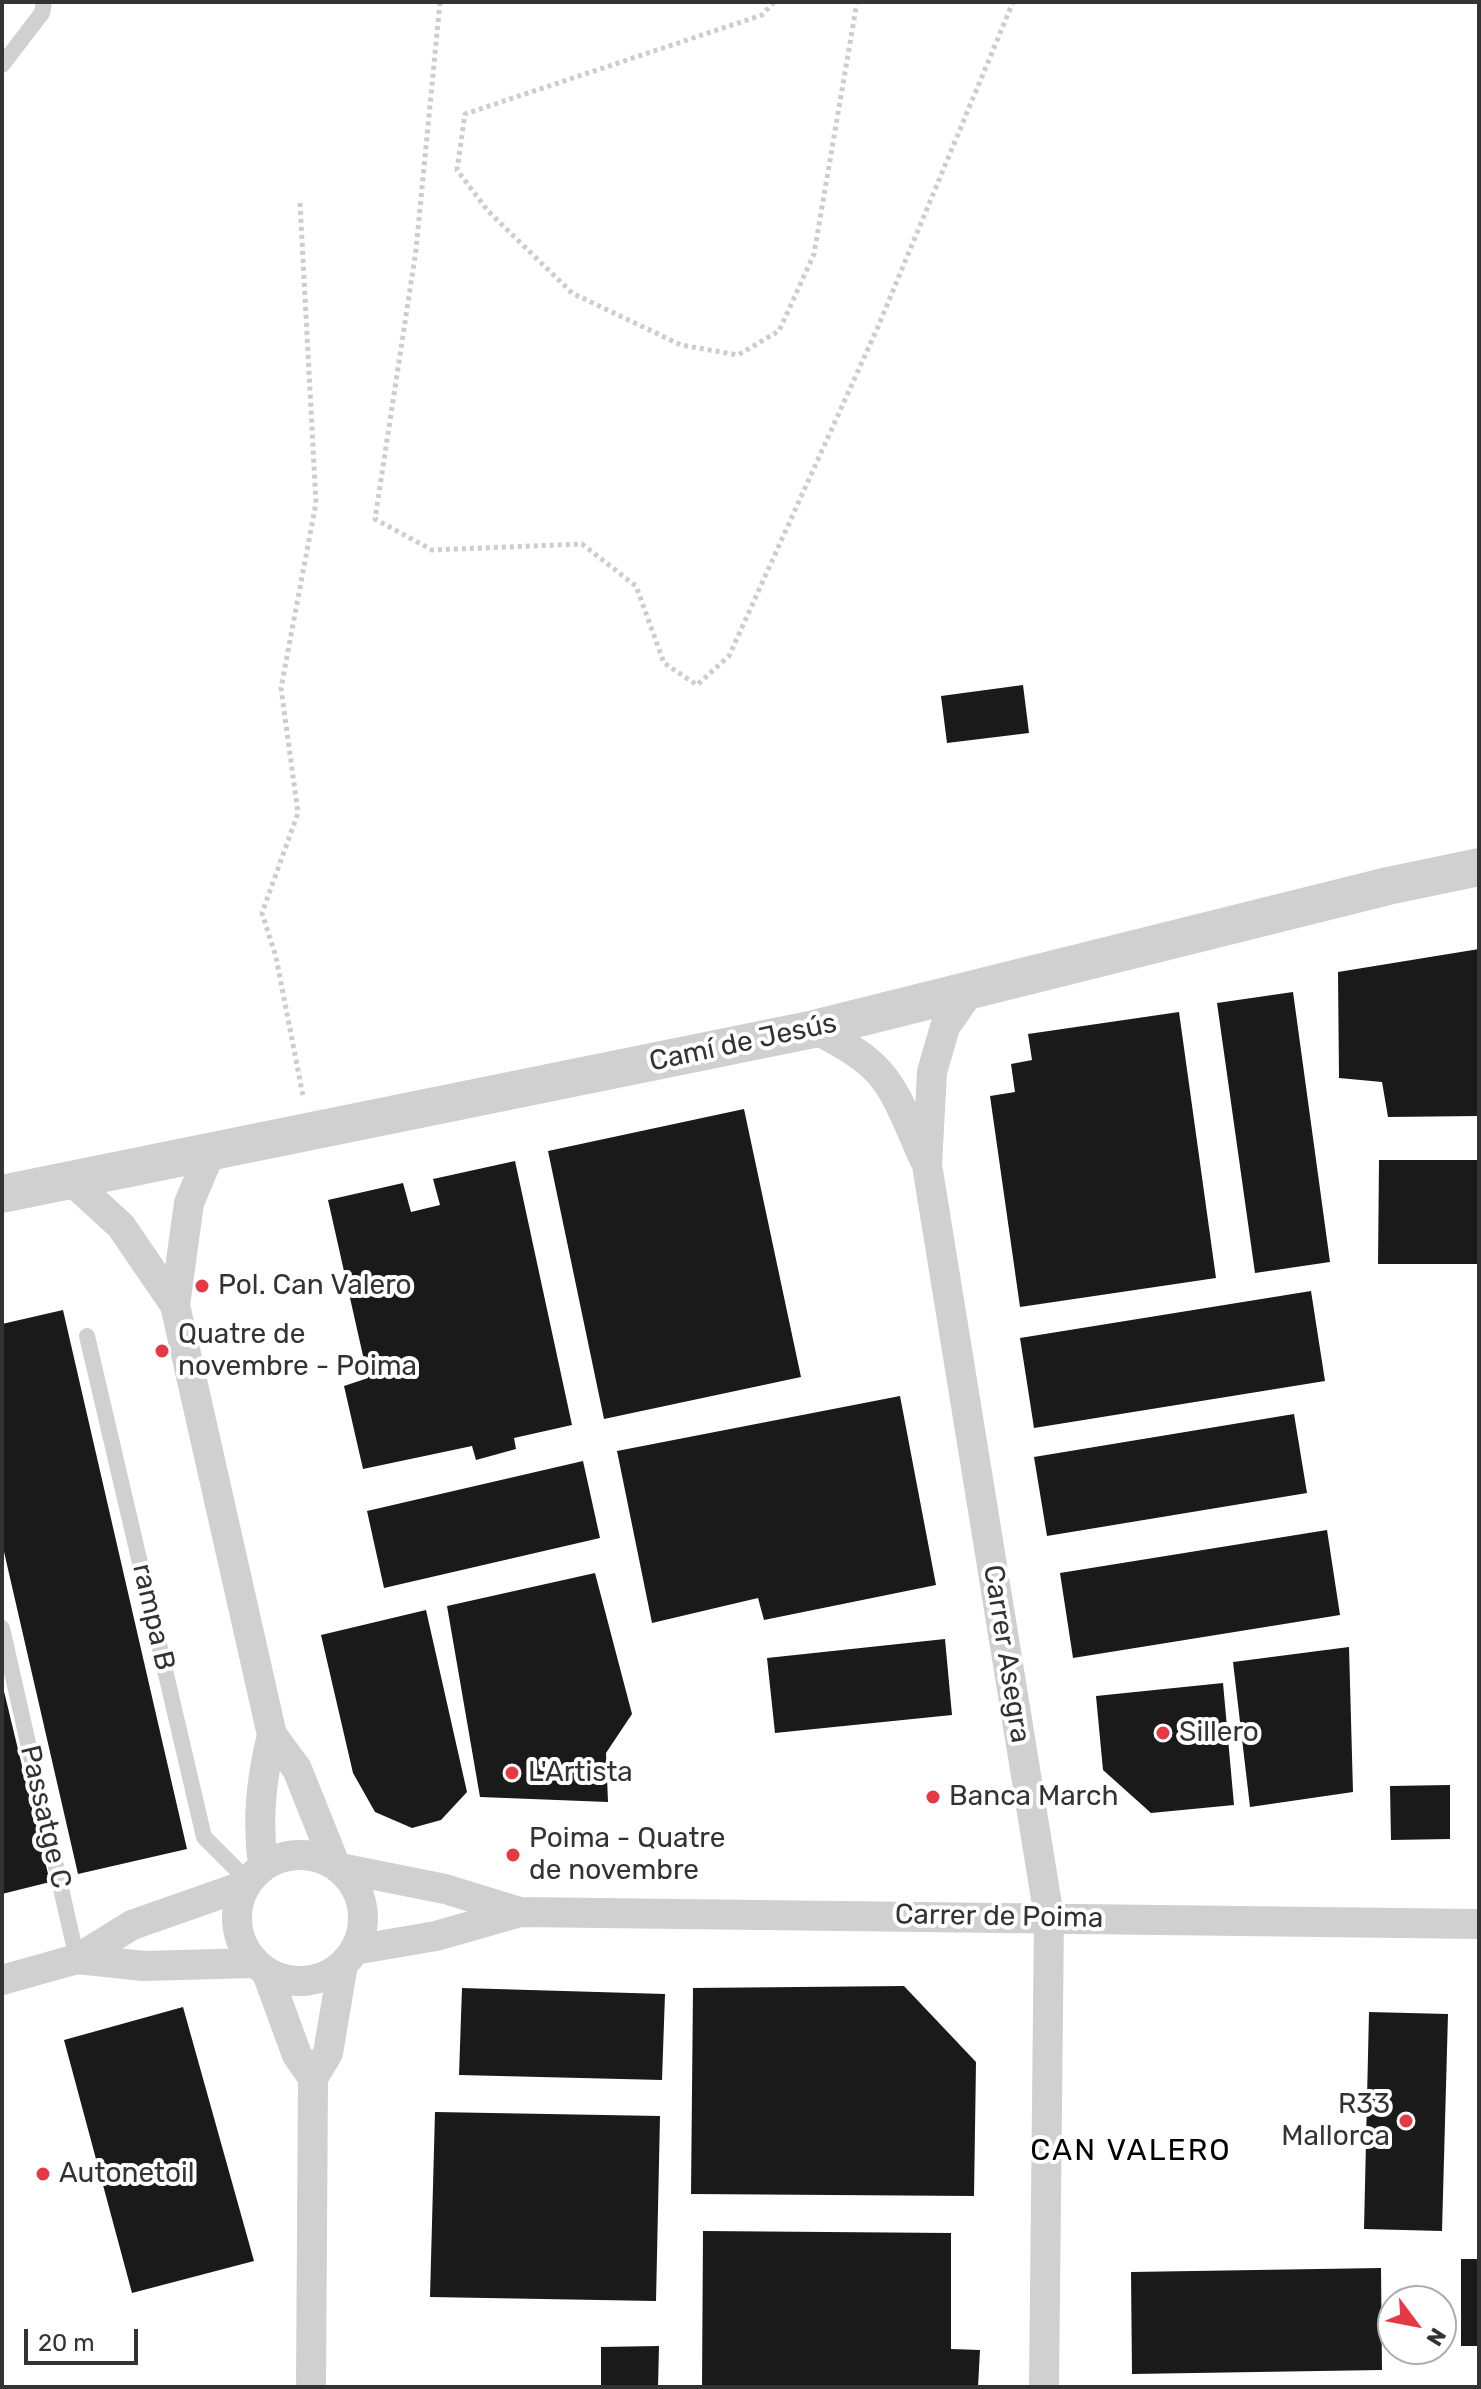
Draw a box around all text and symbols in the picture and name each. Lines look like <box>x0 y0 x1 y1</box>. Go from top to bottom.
street label: Camí de Jesús <box>646 1007 840 1079</box>
place label: Pol. Can Valero <box>218 1269 412 1303</box>
marker: Pol. Can Valero <box>193 1277 211 1295</box>
place label: Quatre de novembre - Poima <box>178 1318 417 1384</box>
marker: Quatre de novembre - Poima <box>153 1342 171 1360</box>
street label: rampa B <box>124 1560 182 1674</box>
street label: Carrer Asegra <box>975 1563 1037 1745</box>
place label: Sillero <box>1179 1716 1259 1750</box>
marker: Sillero <box>1154 1724 1172 1742</box>
street label: Passatge C <box>12 1742 78 1892</box>
place label: L'Artista <box>528 1756 633 1790</box>
marker: L'Artista <box>503 1764 521 1782</box>
place label: Banca March <box>949 1780 1118 1814</box>
marker: Banca March <box>924 1788 942 1806</box>
place label: Poima - Quatre de novembre <box>529 1822 725 1888</box>
marker: Poima - Quatre de novembre <box>504 1846 522 1864</box>
street label: Carrer de Poima <box>894 1898 1104 1936</box>
place label: R33 Mallorca <box>1281 2088 1390 2154</box>
marker: R33 Mallorca <box>1397 2112 1415 2130</box>
district label: CAN VALERO <box>1030 2133 1232 2169</box>
place label: Autonetoil <box>59 2157 195 2191</box>
marker: Autonetoil <box>34 2165 52 2183</box>
north arrow <box>1377 2285 1457 2365</box>
scale bar <box>28 2313 142 2363</box>
text: N <box>1420 2323 1452 2351</box>
text: 20 m <box>38 2329 95 2357</box>

